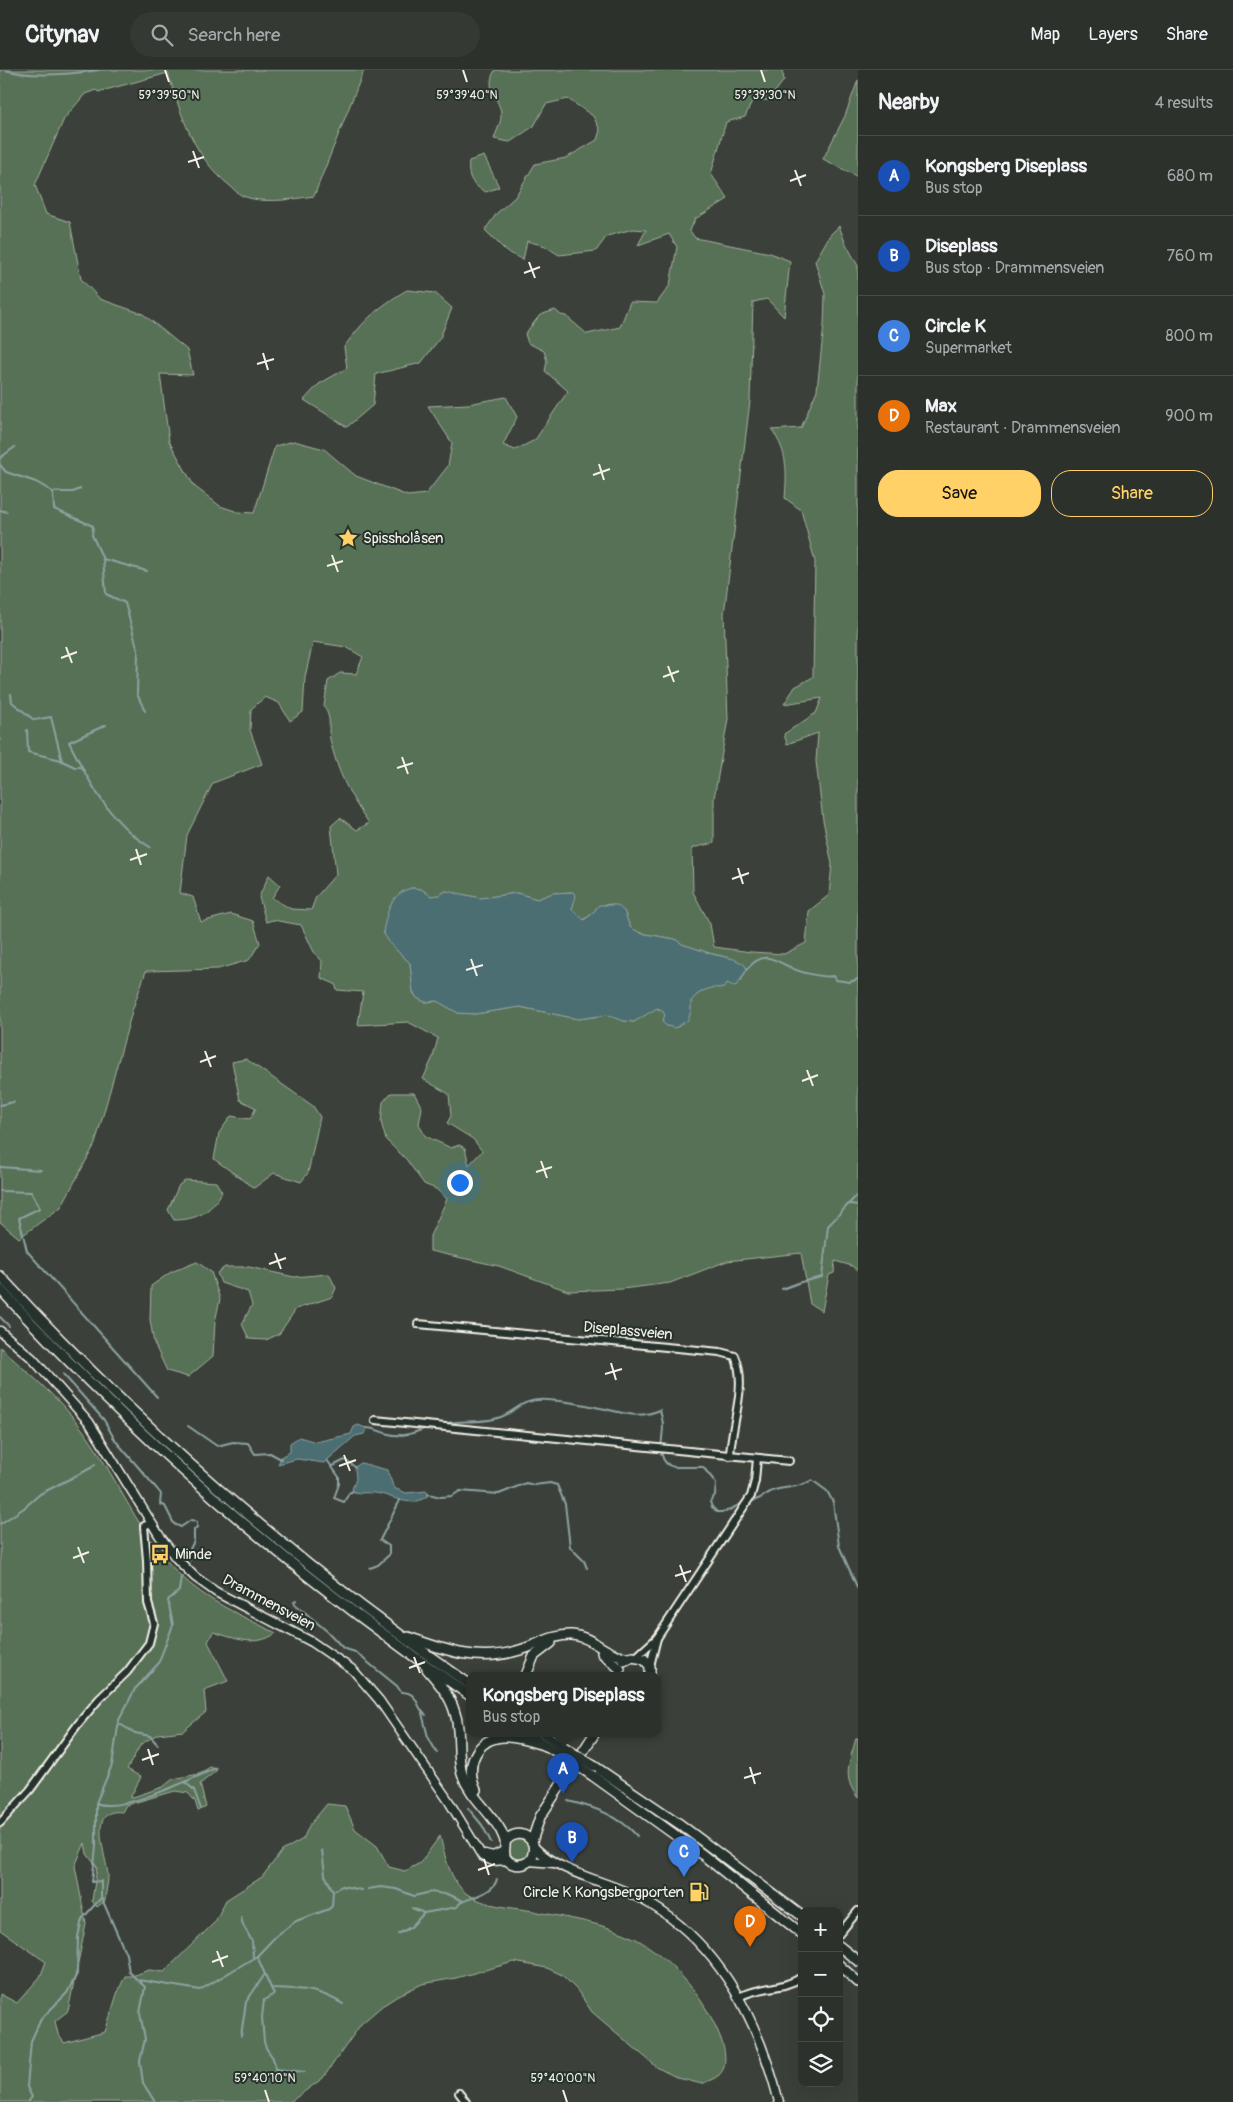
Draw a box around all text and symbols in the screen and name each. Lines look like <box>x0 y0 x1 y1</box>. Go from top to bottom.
search box <box>130 12 480 57</box>
text: Citynav <box>25 20 100 49</box>
icon: search <box>148 21 176 49</box>
text: Search here <box>188 23 280 47</box>
text: Map <box>1031 23 1060 46</box>
text: Layers <box>1088 23 1138 46</box>
text: Share <box>1166 23 1208 46</box>
text: 59°39'50"N <box>139 88 199 103</box>
text: 59°39'40"N <box>436 88 498 103</box>
text: 59°39'30"N <box>734 88 796 103</box>
text: Nearby <box>878 89 939 116</box>
text: 4 results <box>1155 93 1213 113</box>
text: Kongsberg Diseplass <box>925 154 1087 178</box>
text: A <box>889 166 899 186</box>
text: 680 m <box>1167 166 1213 186</box>
text: Bus stop <box>925 178 983 198</box>
text: Diseplass <box>925 234 997 258</box>
text: B <box>889 246 899 266</box>
text: 760 m <box>1167 246 1213 266</box>
text: Bus stop · Drammensveien <box>925 258 1104 278</box>
text: Circle K <box>925 314 986 338</box>
text: C <box>889 326 899 346</box>
text: 800 m <box>1165 326 1213 346</box>
text: Supermarket <box>925 338 1012 358</box>
text: Max <box>925 394 957 418</box>
text: D <box>889 406 899 426</box>
text: 900 m <box>1165 406 1213 426</box>
text: Restaurant · Drammensveien <box>925 418 1121 438</box>
button: Save <box>878 470 1041 517</box>
button: Share <box>1051 470 1213 517</box>
place icon: Spissholåsen <box>337 527 359 549</box>
place label: Spissholåsen <box>363 529 444 548</box>
your location <box>447 1170 473 1196</box>
street label: Diseplassveien <box>583 1318 673 1344</box>
bus stop icon: Minde <box>149 1543 171 1565</box>
place label: Minde <box>175 1545 212 1564</box>
street label: Drammensveien <box>219 1570 319 1636</box>
popup <box>466 1672 661 1737</box>
text: Kongsberg Diseplass <box>483 1683 644 1707</box>
text: Bus stop <box>483 1707 540 1727</box>
pin: A <box>547 1753 579 1794</box>
pin: B <box>556 1822 588 1863</box>
pin: C <box>668 1836 700 1877</box>
fuel station icon: Circle K Kongsbergporten <box>688 1881 710 1903</box>
place label: Circle K Kongsbergporten <box>523 1883 684 1902</box>
pin: D <box>734 1906 766 1947</box>
map controls <box>798 1907 843 2087</box>
button: + <box>798 1907 843 1952</box>
button: − <box>798 1952 843 1997</box>
button: locate <box>798 1997 843 2042</box>
button: layers <box>798 2042 843 2087</box>
text: 59°40'10"N <box>234 2071 296 2086</box>
text: 59°40'00"N <box>531 2071 595 2086</box>

